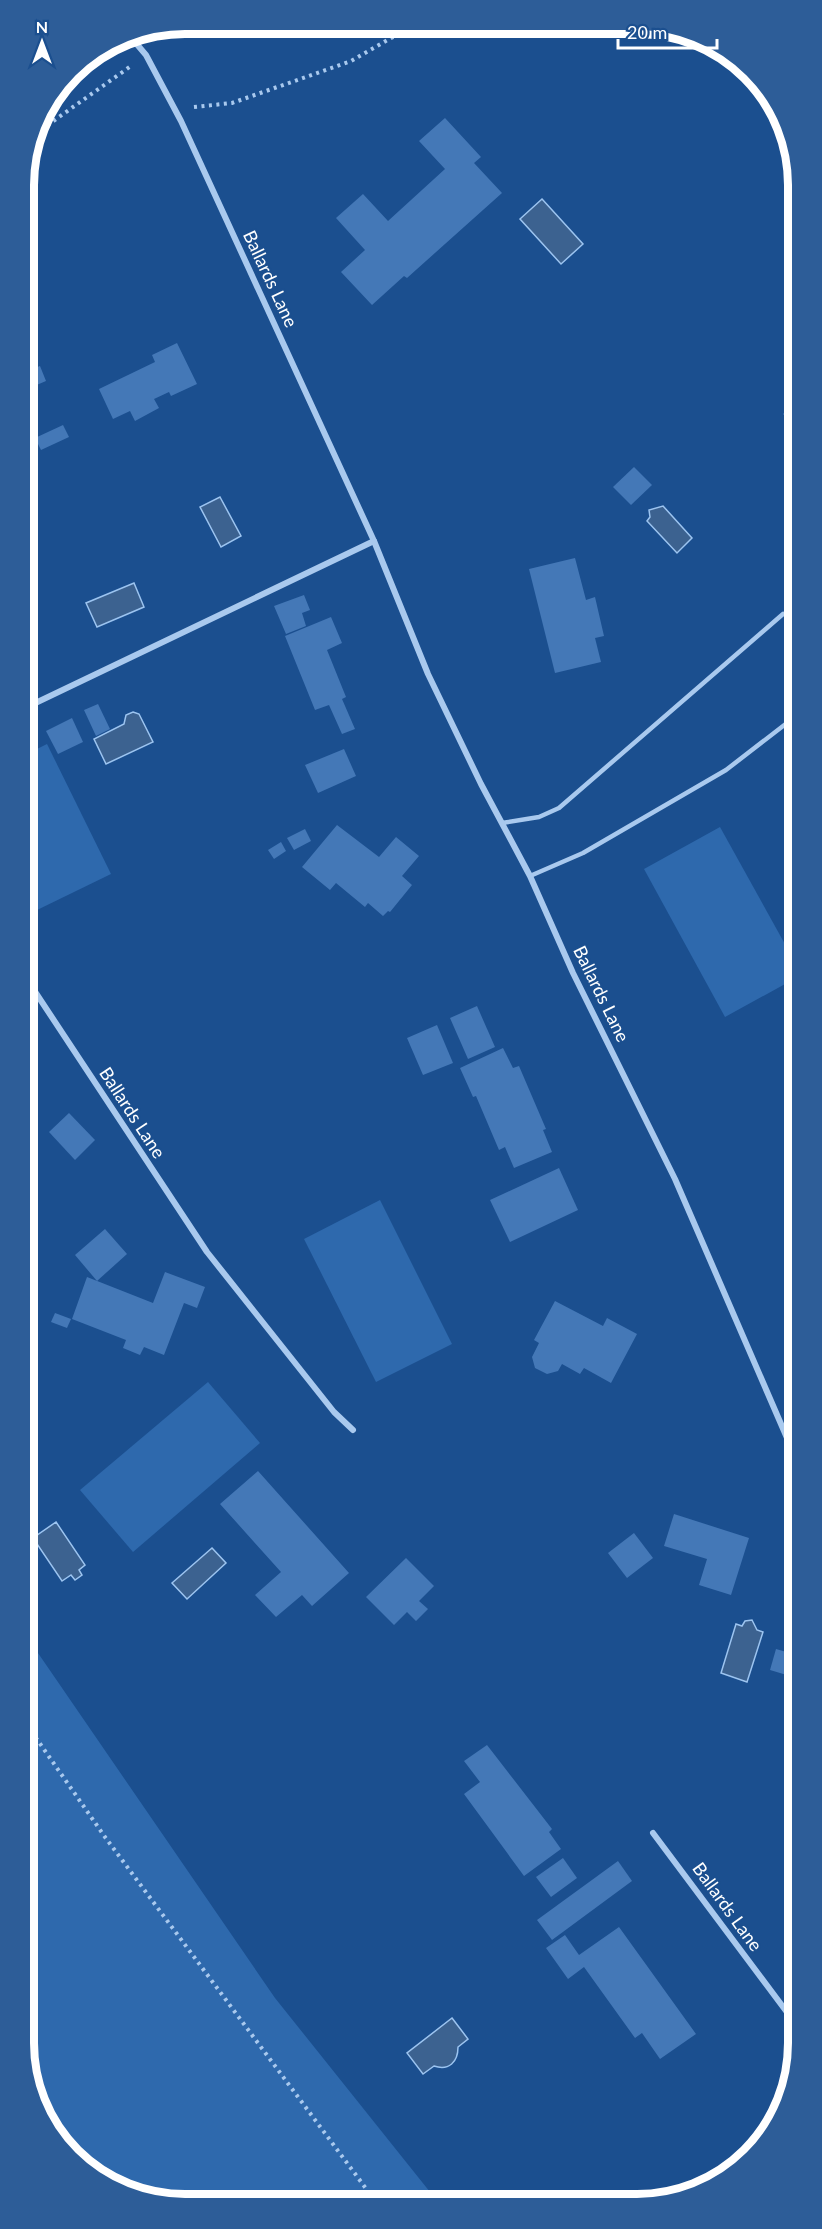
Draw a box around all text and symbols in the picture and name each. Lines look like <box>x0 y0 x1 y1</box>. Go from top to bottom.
north arrow <box>12 12 72 72</box>
scale bar <box>618 12 717 50</box>
text: N <box>36 17 48 36</box>
text: 20 m <box>627 21 667 43</box>
street label: Ballards Lane <box>239 227 303 330</box>
street label: Ballards Lane <box>569 942 635 1045</box>
street label: Ballards Lane <box>95 1063 170 1162</box>
street label: Ballards Lane <box>688 1858 767 1955</box>

